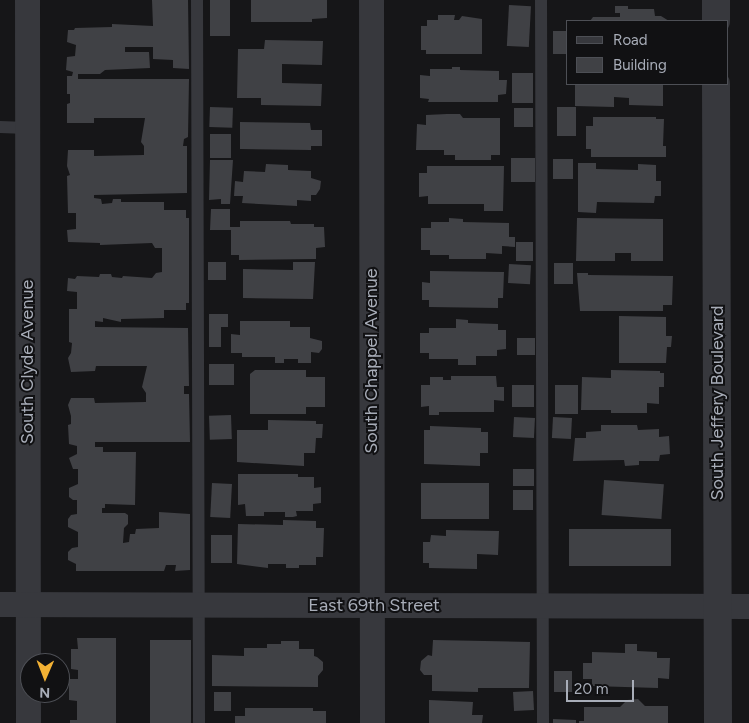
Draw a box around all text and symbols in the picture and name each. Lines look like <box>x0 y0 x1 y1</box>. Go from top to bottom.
legend <box>566 20 729 85</box>
text: Road <box>613 31 648 49</box>
text: Building <box>613 56 667 74</box>
street label: South Chappel Avenue <box>360 268 382 454</box>
street label: South Clyde Avenue <box>16 280 38 444</box>
street label: South Jeffery Boulevard <box>706 306 728 500</box>
street label: East 69th Street <box>308 594 440 616</box>
north arrow <box>20 653 70 703</box>
scale bar <box>569 670 636 702</box>
text: 20 m <box>574 680 608 698</box>
text: N <box>39 684 50 701</box>

